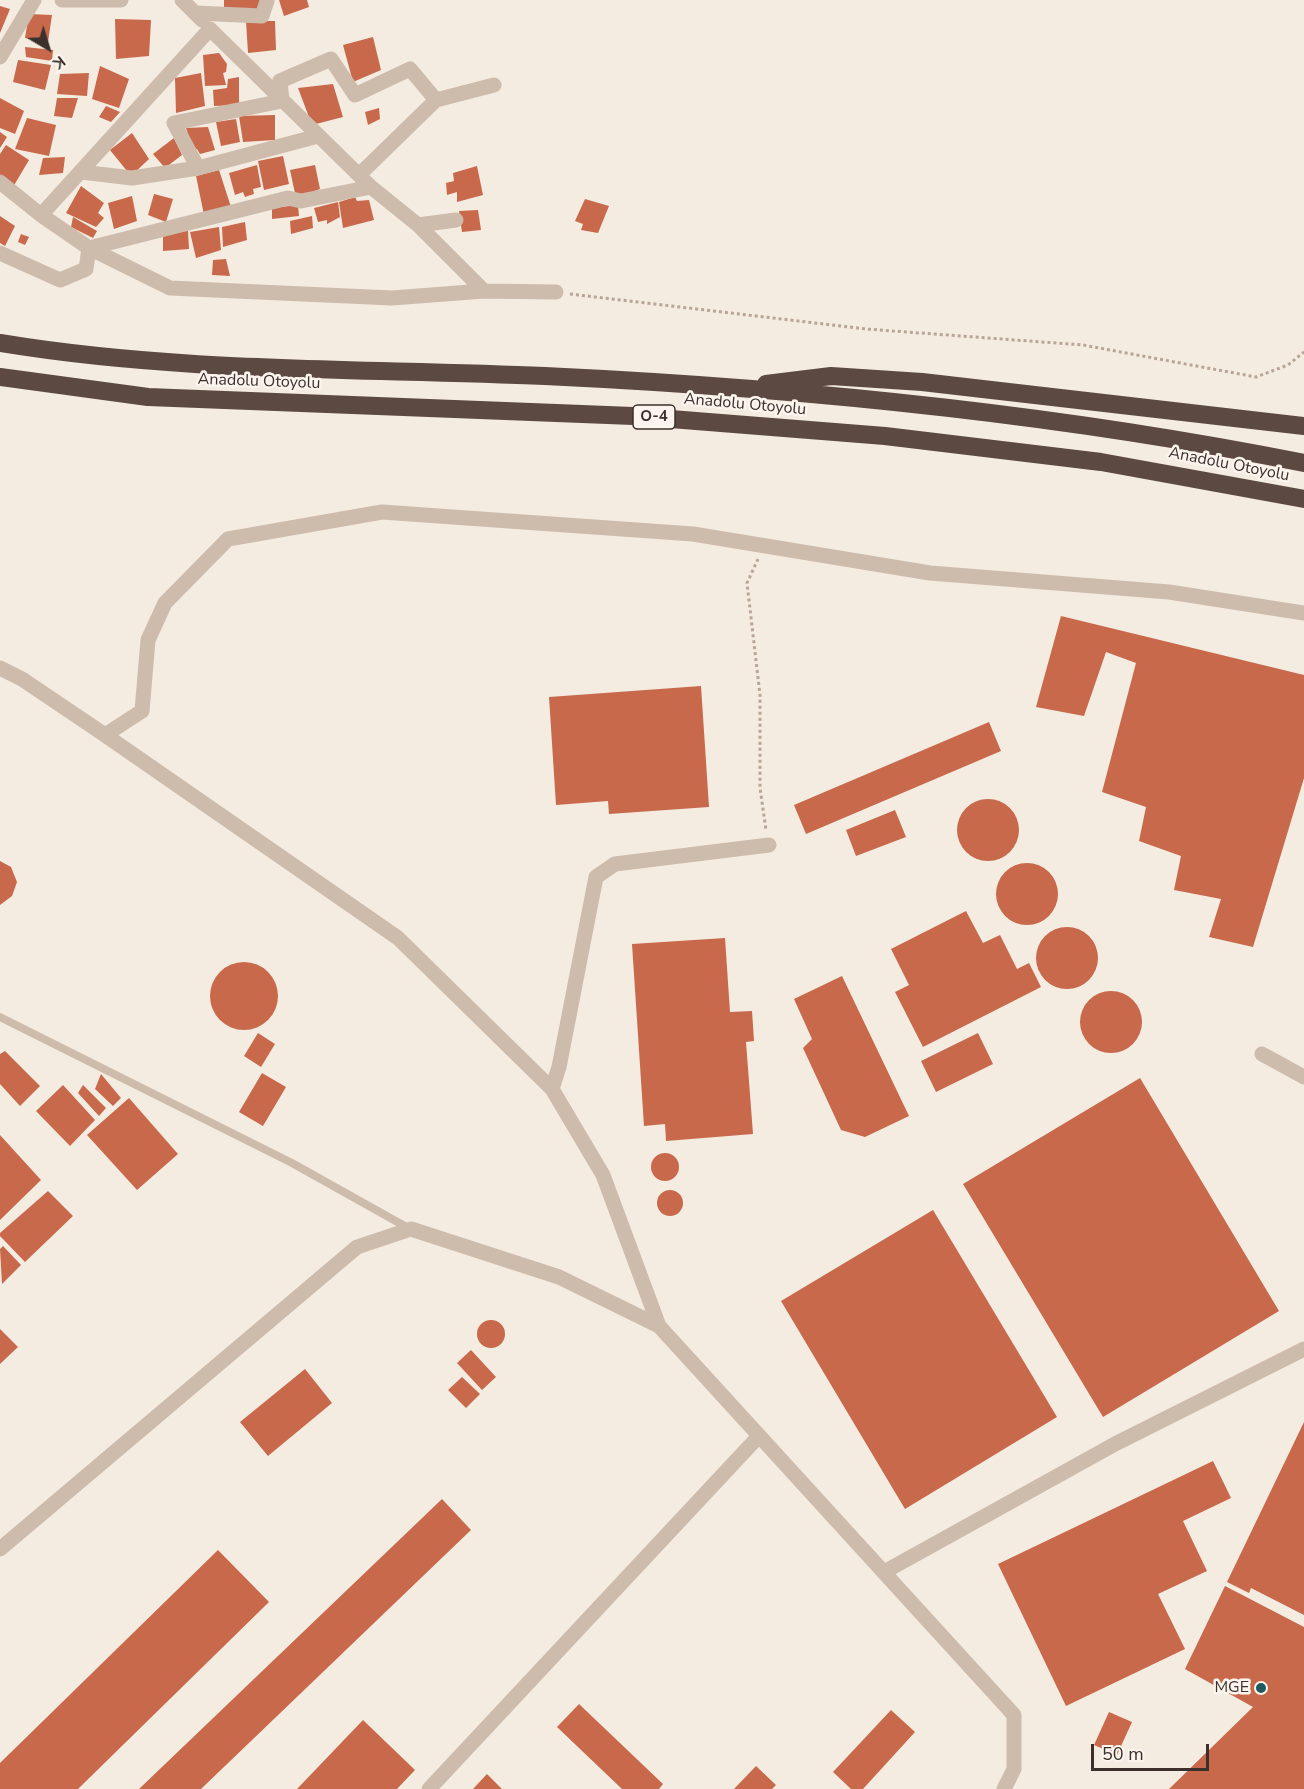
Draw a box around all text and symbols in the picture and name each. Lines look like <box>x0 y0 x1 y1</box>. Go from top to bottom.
north arrow <box>18 18 78 78</box>
text: K <box>48 50 70 74</box>
street label: Anadolu Otoyolu <box>197 370 321 394</box>
street label: Anadolu Otoyolu <box>683 390 807 420</box>
road number: O-4 <box>633 405 675 429</box>
street label: Anadolu Otoyolu <box>1167 444 1291 486</box>
place label: MGE <box>1214 1678 1249 1698</box>
marker: MGE <box>1254 1681 1268 1695</box>
scale bar <box>1094 1732 1212 1770</box>
text: 50 m <box>1102 1742 1144 1766</box>

